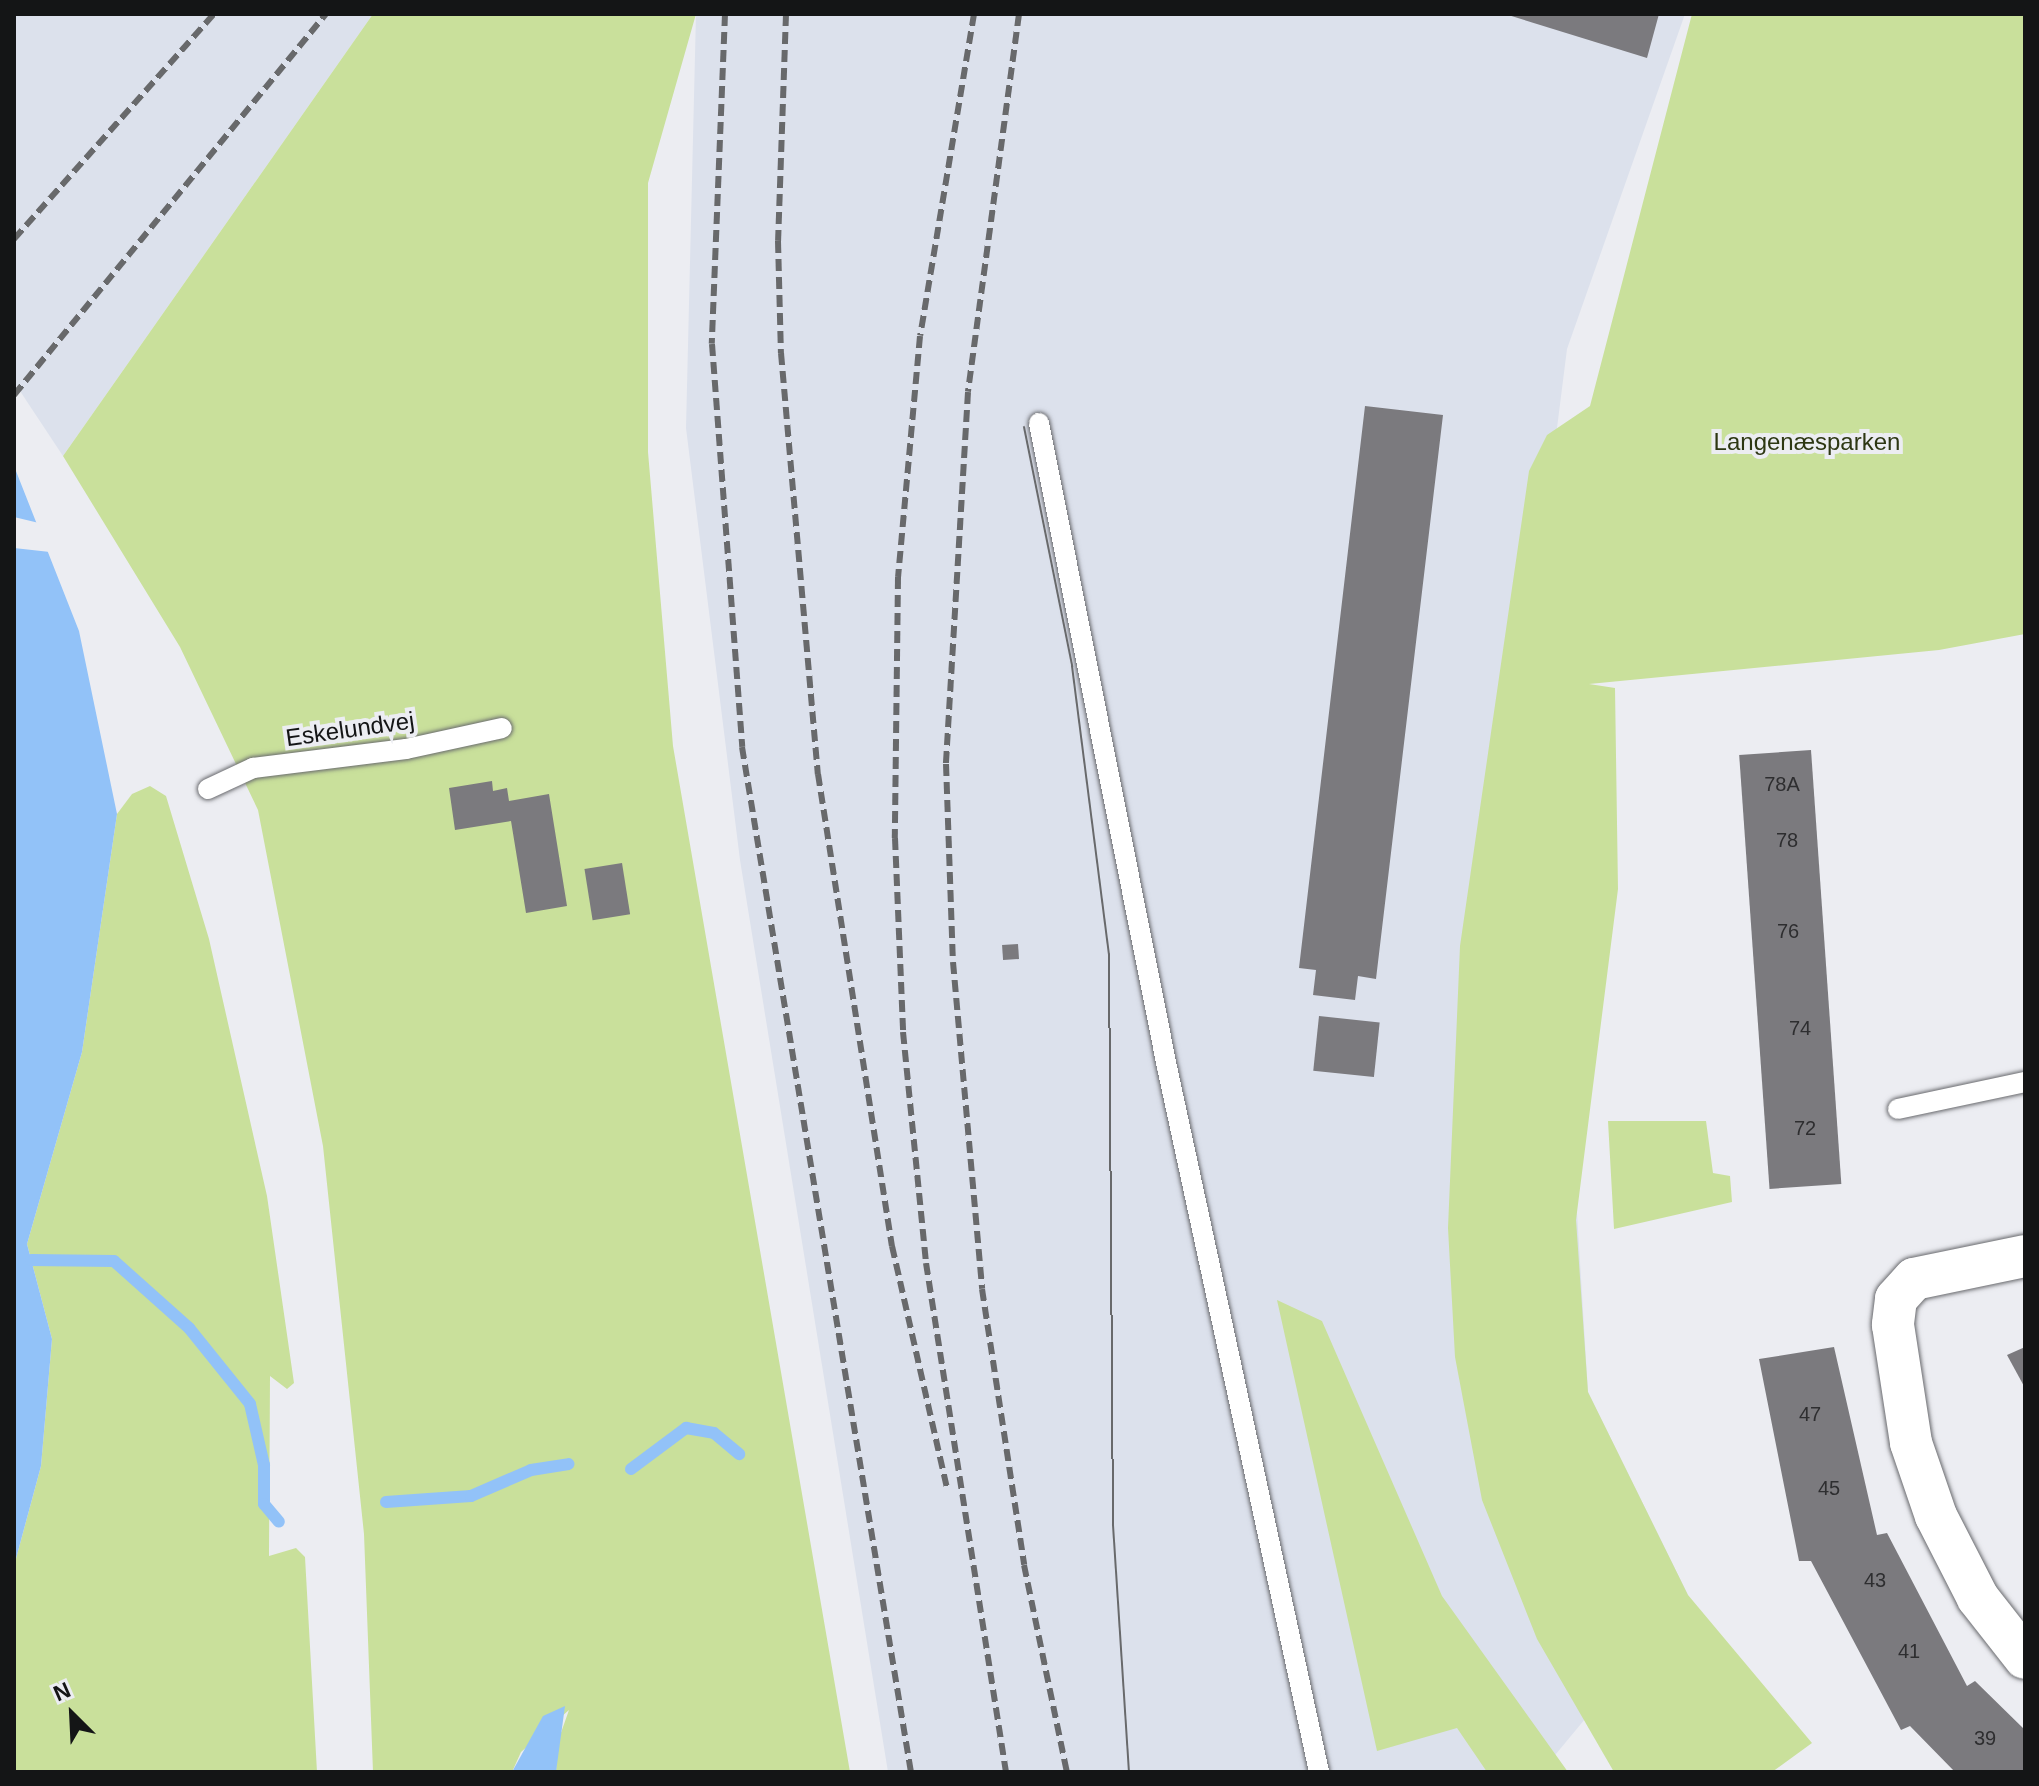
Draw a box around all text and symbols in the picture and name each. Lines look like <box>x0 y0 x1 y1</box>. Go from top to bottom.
park label: Langenæsparken <box>1714 428 1900 456</box>
street label: Eskelundvej <box>284 706 416 752</box>
house number: 78A <box>1764 772 1800 796</box>
house number: 78 <box>1776 828 1798 852</box>
house number: 76 <box>1777 919 1799 943</box>
house number: 74 <box>1789 1016 1811 1040</box>
house number: 72 <box>1794 1116 1816 1140</box>
house number: 47 <box>1799 1402 1821 1426</box>
house number: 45 <box>1818 1476 1840 1500</box>
house number: 43 <box>1864 1568 1886 1592</box>
house number: 41 <box>1898 1639 1920 1663</box>
north arrow <box>32 1674 112 1754</box>
text: N <box>50 1677 74 1706</box>
house number: 39 <box>1974 1726 1996 1750</box>

